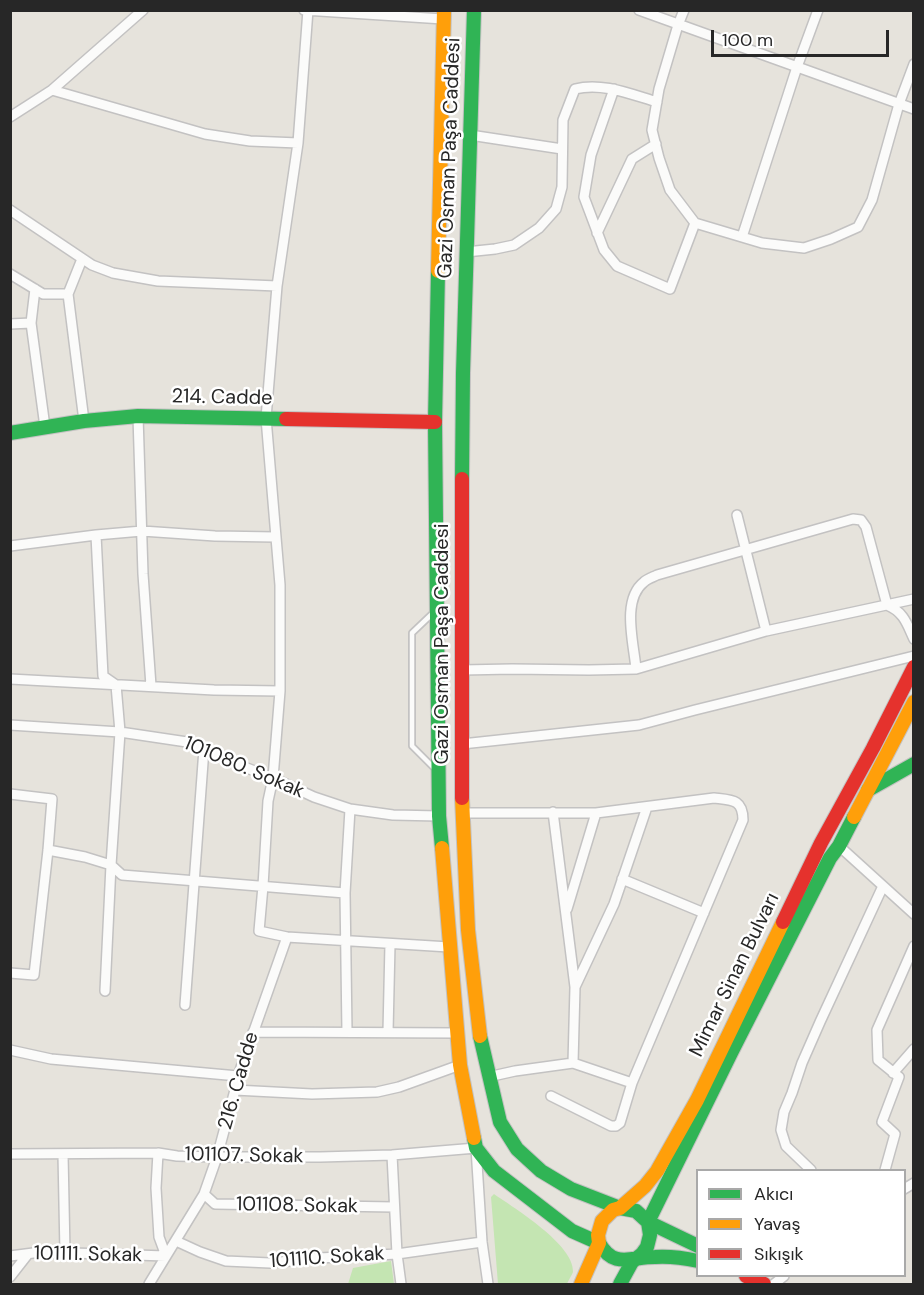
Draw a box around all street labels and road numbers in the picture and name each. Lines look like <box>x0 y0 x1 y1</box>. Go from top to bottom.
street label: Gazi Osman Paşa Caddesi <box>434 37 466 279</box>
street label: 214. Cadde <box>171 385 273 411</box>
street label: Gazi Osman Paşa Caddesi <box>431 523 455 765</box>
street label: 101080. Sokak <box>180 732 308 804</box>
street label: Mimar Sinan Bulvarı <box>685 889 785 1061</box>
street label: 216. Cadde <box>214 1029 264 1133</box>
street label: 101107. Sokak <box>184 1143 304 1169</box>
street label: 101108. Sokak <box>236 1193 358 1219</box>
street label: 101111. Sokak <box>34 1242 142 1268</box>
street label: 101110. Sokak <box>269 1242 385 1274</box>

